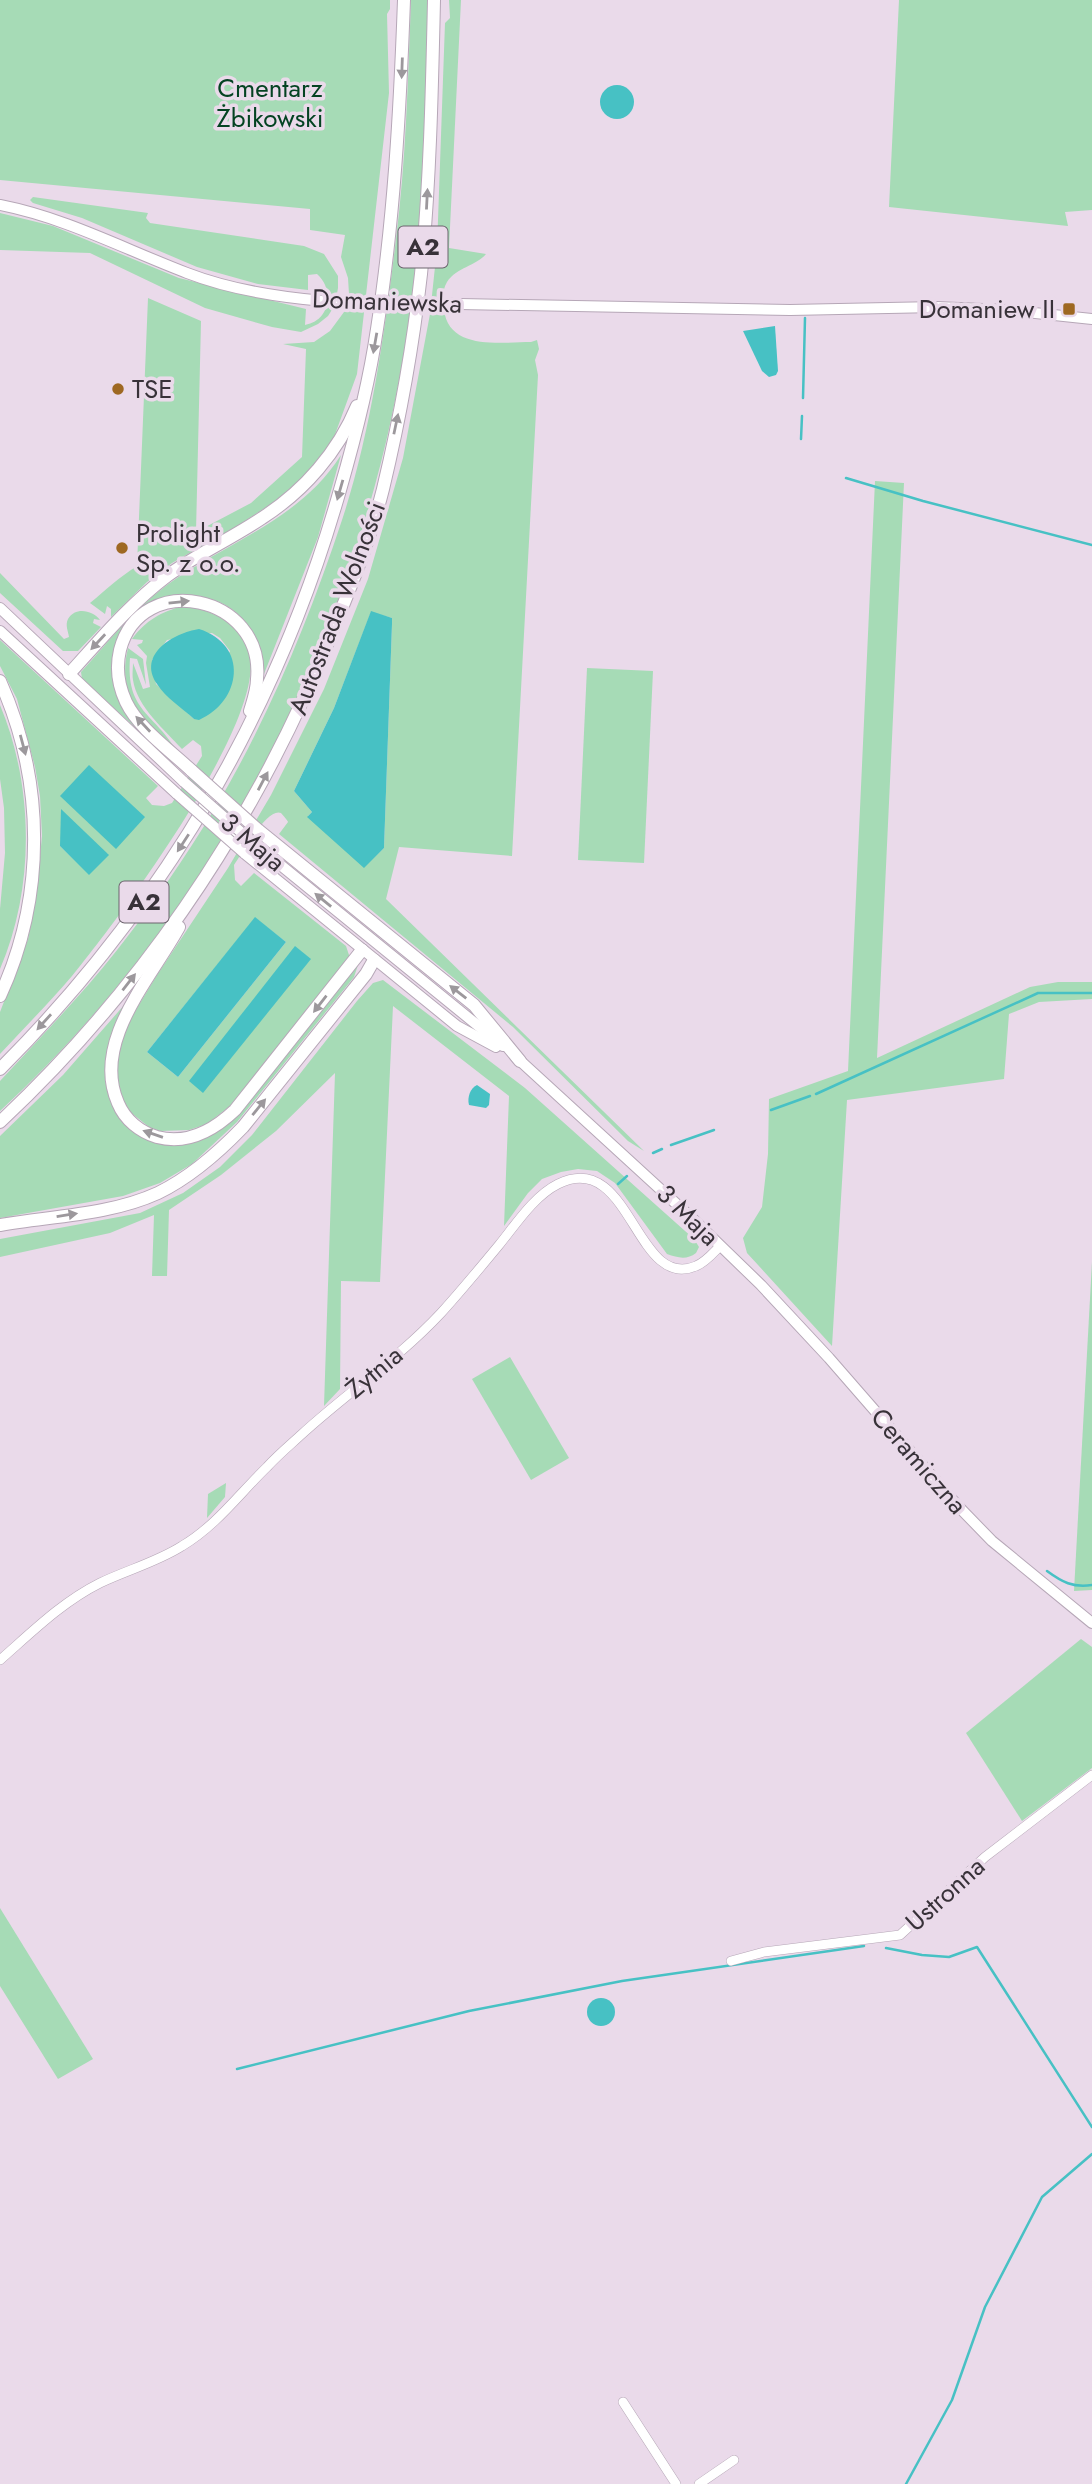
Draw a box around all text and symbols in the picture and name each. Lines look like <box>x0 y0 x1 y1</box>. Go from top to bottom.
one-way arrow <box>396 57 407 79</box>
park label: Cmentarz Żbikowski <box>217 69 323 137</box>
one-way arrow <box>421 187 432 209</box>
road number: A2 <box>398 226 448 268</box>
street label: Domaniewska <box>311 279 463 323</box>
place label: Domaniew II <box>919 290 1055 328</box>
marker: Domaniew II <box>1061 301 1077 317</box>
one-way arrow <box>369 332 380 354</box>
place label: TSE <box>132 370 173 408</box>
marker: TSE <box>110 381 126 397</box>
one-way arrow <box>391 413 402 435</box>
one-way arrow <box>335 480 345 501</box>
street label: Autostrada Wolności <box>279 496 395 720</box>
place label: Prolight Sp. z o.o. <box>136 514 241 582</box>
marker: Prolight Sp. z o.o. <box>114 540 130 556</box>
one-way arrow <box>168 596 190 607</box>
one-way arrow <box>90 633 106 651</box>
one-way arrow <box>135 716 151 733</box>
one-way arrow <box>18 734 29 756</box>
one-way arrow <box>257 771 268 791</box>
street label: 3 Maja <box>212 803 294 881</box>
one-way arrow <box>177 833 190 853</box>
road number: A2 <box>120 882 168 922</box>
one-way arrow <box>314 893 331 908</box>
one-way arrow <box>122 973 137 991</box>
one-way arrow <box>450 985 468 1000</box>
one-way arrow <box>312 994 327 1012</box>
one-way arrow <box>36 1013 52 1031</box>
one-way arrow <box>252 1099 267 1117</box>
one-way arrow <box>143 1128 164 1139</box>
street label: 3 Maja <box>648 1175 728 1255</box>
one-way arrow <box>56 1209 78 1220</box>
street label: Żytnia <box>337 1337 411 1407</box>
street label: Ceramiczna <box>862 1399 976 1523</box>
street label: Ustronna <box>897 1848 993 1940</box>

